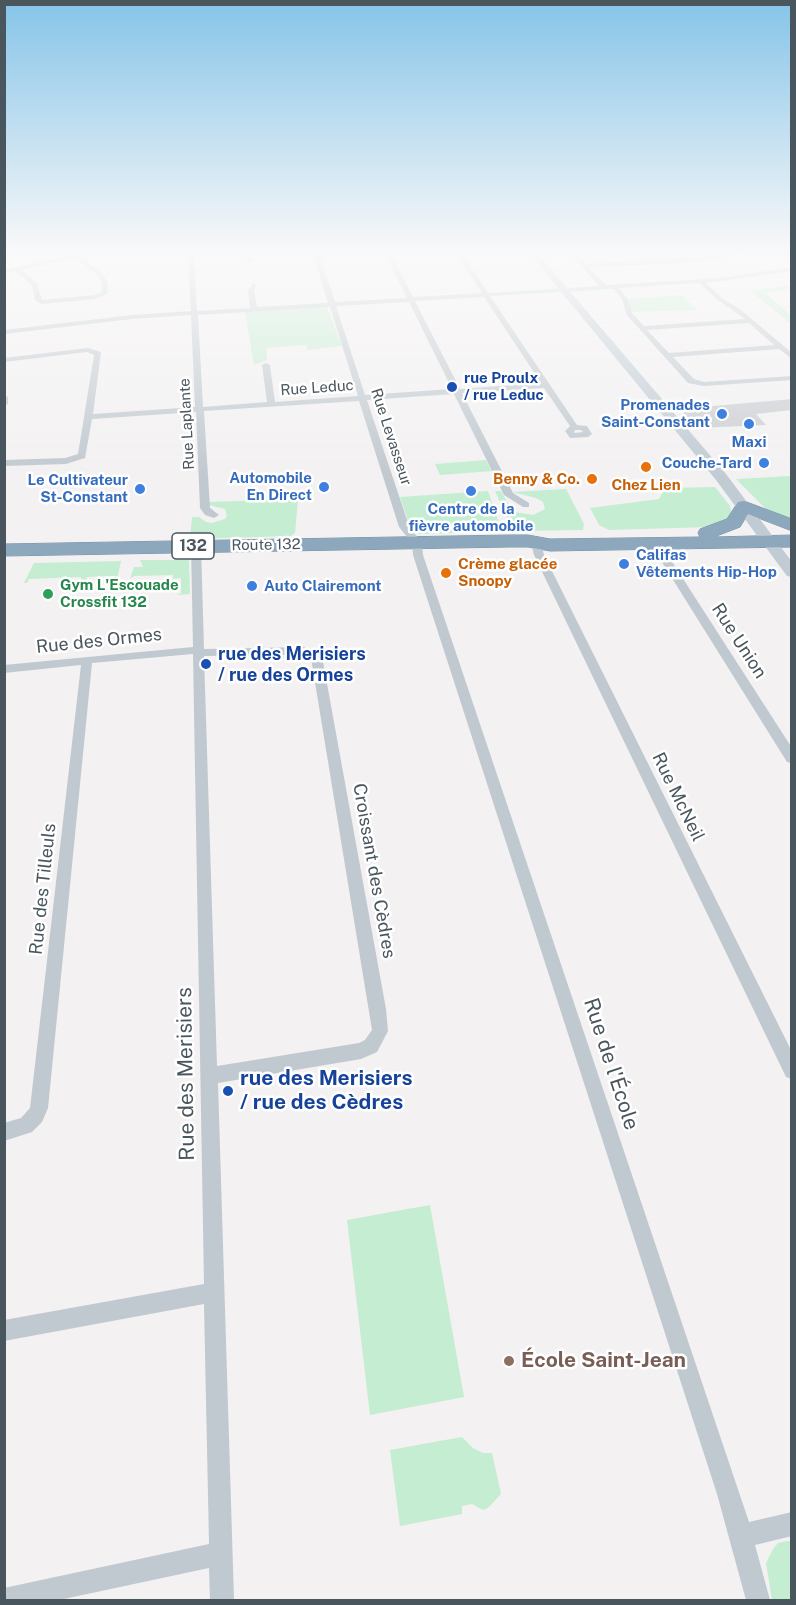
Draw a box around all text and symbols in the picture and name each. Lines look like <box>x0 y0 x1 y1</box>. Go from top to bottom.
place label: rue Proulx / rue Leduc <box>464 369 544 404</box>
street label: Rue Leduc <box>280 376 354 400</box>
street label: Rue Laplante <box>176 378 198 470</box>
marker: rue Proulx / rue Leduc <box>445 380 459 394</box>
street label: Rue Levasseur <box>367 386 415 488</box>
place label: Promenades Saint-Constant <box>601 396 710 431</box>
marker: Promenades Saint-Constant <box>715 407 729 421</box>
marker: Maxi <box>742 417 756 431</box>
place label: Maxi <box>732 433 766 451</box>
place label: Couche-Tard <box>662 454 752 472</box>
marker: Couche-Tard <box>757 456 771 470</box>
marker: Chez Lien <box>639 460 653 474</box>
place label: Automobile En Direct <box>229 469 312 504</box>
place label: Benny & Co. <box>493 470 580 488</box>
place label: Le Cultivateur St-Constant <box>28 471 128 506</box>
marker: Benny & Co. <box>585 472 599 486</box>
place label: Chez Lien <box>611 476 681 494</box>
marker: Automobile En Direct <box>317 480 331 494</box>
marker: Le Cultivateur St-Constant <box>133 482 147 496</box>
marker: Centre de la fièvre automobile <box>464 484 478 498</box>
place label: Centre de la fièvre automobile <box>409 500 533 535</box>
road number: 132 <box>172 533 214 559</box>
street label: Route 132 <box>231 535 301 555</box>
place label: Califas Vêtements Hip-Hop <box>636 546 777 581</box>
place label: Crème glacée Snoopy <box>458 555 557 590</box>
marker: Califas Vêtements Hip-Hop <box>617 557 631 571</box>
marker: Crème glacée Snoopy <box>439 566 453 580</box>
place label: Gym L'Escouade Crossfit 132 <box>60 576 179 611</box>
place label: Auto Clairemont <box>264 577 382 595</box>
marker: Auto Clairemont <box>245 579 259 593</box>
marker: Gym L'Escouade Crossfit 132 <box>41 587 55 601</box>
street label: Rue Union <box>707 599 771 683</box>
street label: Rue des Ormes <box>35 624 163 658</box>
place label: rue des Merisiers / rue des Ormes <box>218 643 366 686</box>
marker: rue des Merisiers / rue des Ormes <box>199 657 213 671</box>
street label: Rue McNeil <box>647 749 709 845</box>
street label: Croissant des Cèdres <box>348 782 400 960</box>
street label: Rue des Tilleuls <box>25 822 61 956</box>
street label: Rue des Merisiers <box>172 987 200 1161</box>
street label: Rue de l'École <box>578 995 644 1133</box>
place label: rue des Merisiers / rue des Cèdres <box>240 1066 412 1116</box>
marker: rue des Merisiers / rue des Cèdres <box>221 1084 235 1098</box>
place label: École Saint-Jean <box>521 1348 686 1374</box>
marker: École Saint-Jean <box>502 1354 516 1368</box>

